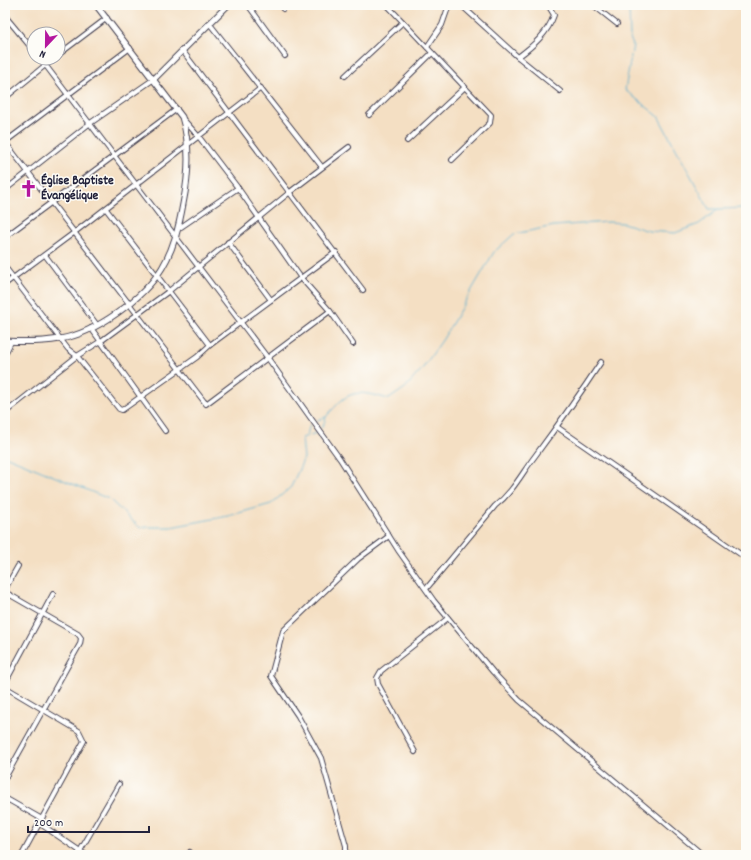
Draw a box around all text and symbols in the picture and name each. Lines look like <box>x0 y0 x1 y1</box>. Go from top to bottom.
north arrow <box>26 26 66 66</box>
text: N <box>37 45 49 62</box>
place label: Église Baptiste Évangélique <box>41 172 114 206</box>
church icon: Église Baptiste Évangélique <box>18 178 38 198</box>
scale bar <box>28 808 149 834</box>
text: 200 m <box>34 815 63 832</box>

